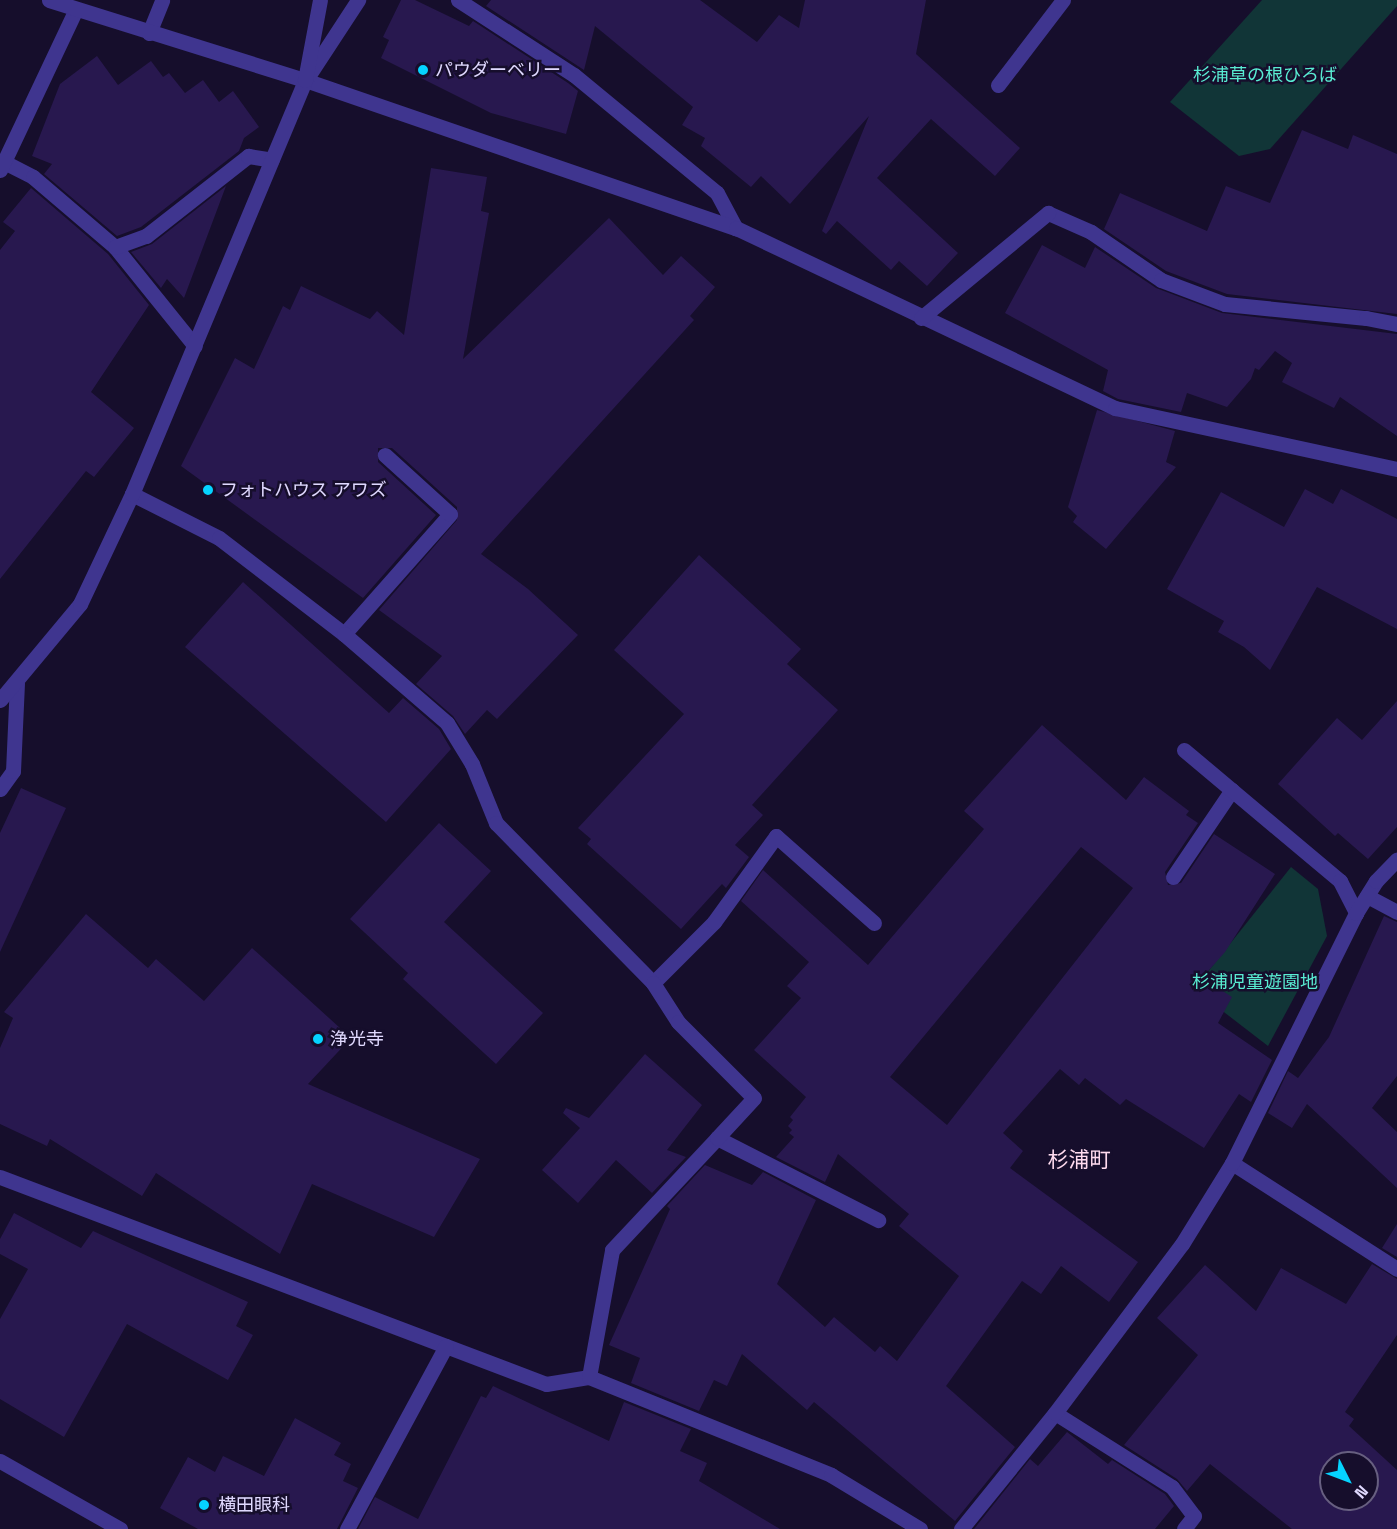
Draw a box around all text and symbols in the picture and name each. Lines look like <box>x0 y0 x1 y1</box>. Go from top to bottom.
place label: パウダーベリー <box>435 59 561 81</box>
marker: パウダーベリー <box>416 63 430 77</box>
park label: 杉浦草の根ひろば <box>1193 64 1337 86</box>
place label: フォトハウス アワズ <box>220 479 387 501</box>
marker: フォトハウス アワズ <box>201 483 215 497</box>
park label: 杉浦児童遊園地 <box>1192 971 1318 993</box>
place label: 浄光寺 <box>330 1028 384 1050</box>
marker: 浄光寺 <box>311 1032 325 1046</box>
district label: 杉浦町 <box>1048 1147 1110 1173</box>
north arrow <box>1319 1451 1379 1511</box>
text: N <box>1350 1481 1373 1503</box>
place label: 横田眼科 <box>218 1494 290 1516</box>
marker: 横田眼科 <box>195 1496 213 1514</box>

